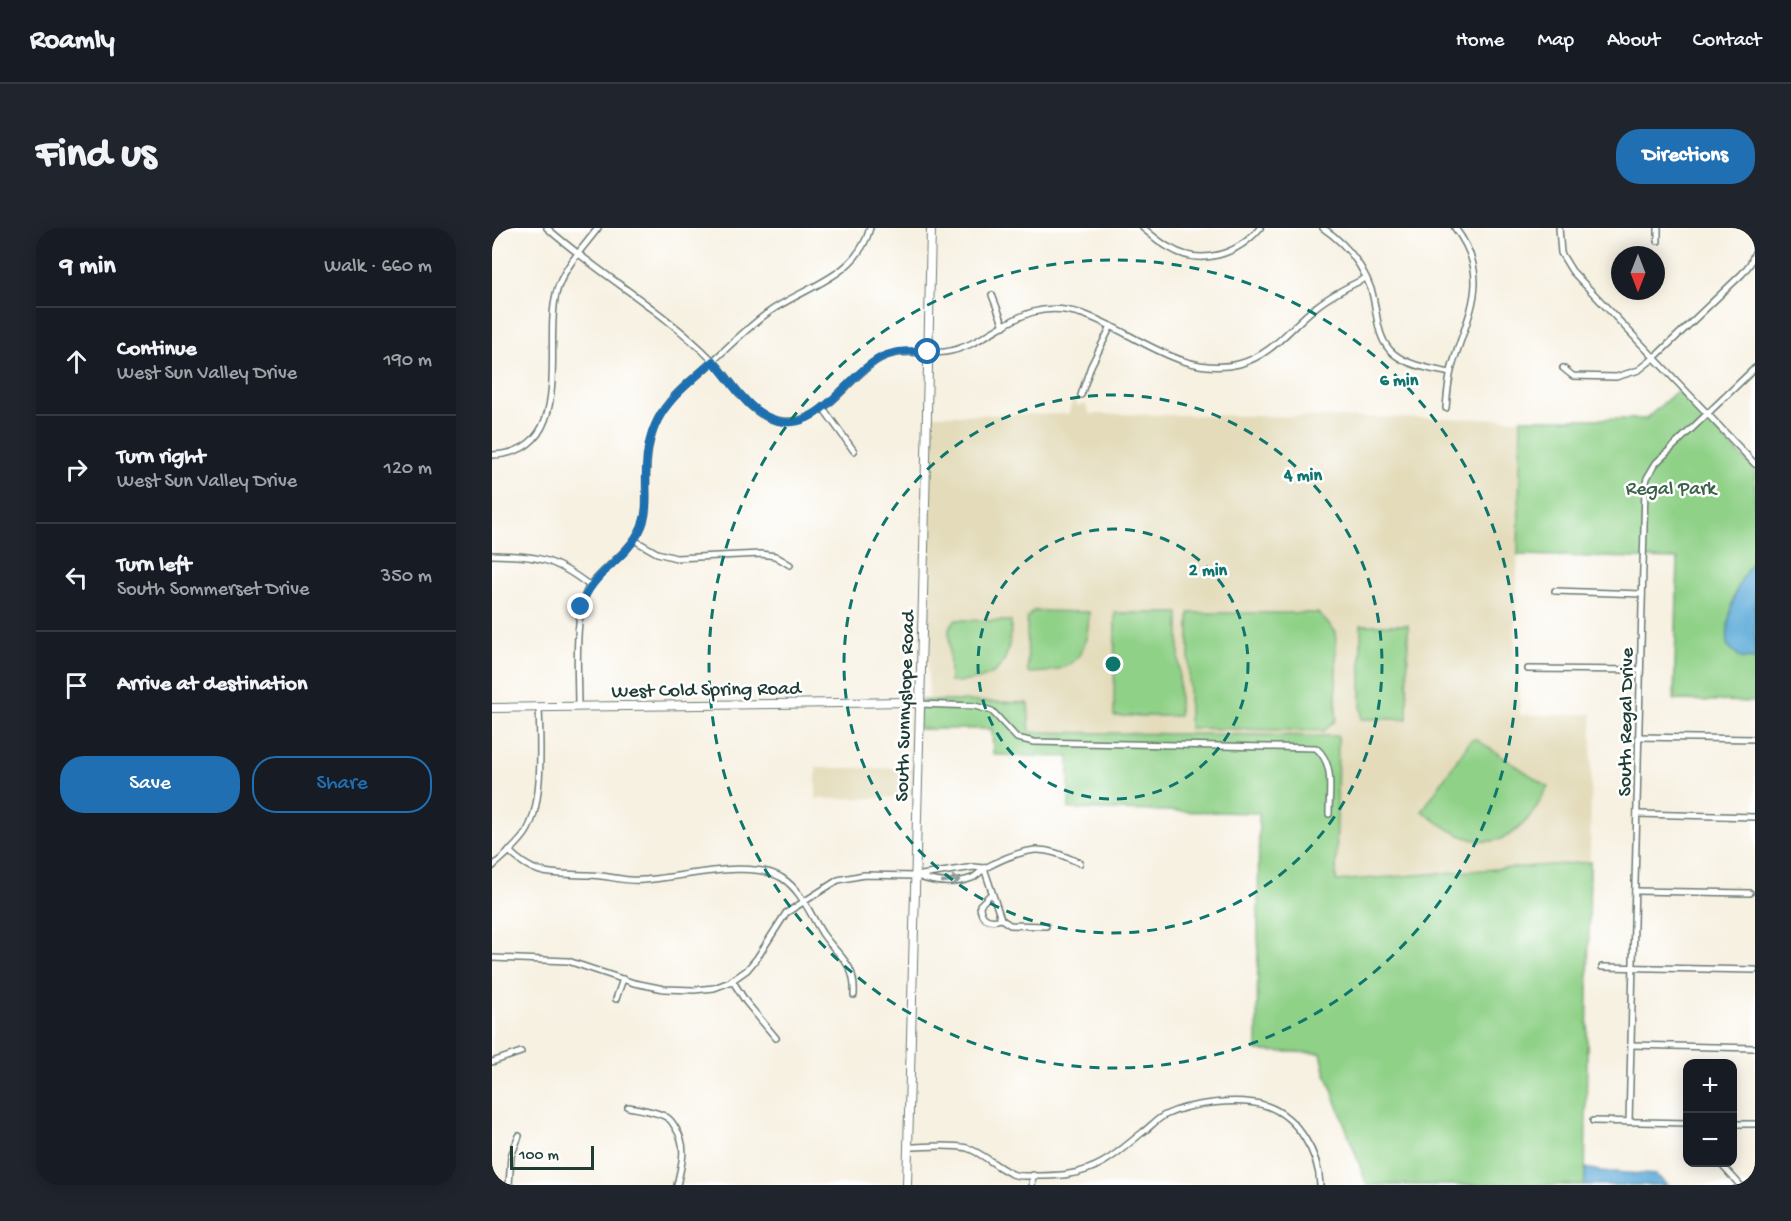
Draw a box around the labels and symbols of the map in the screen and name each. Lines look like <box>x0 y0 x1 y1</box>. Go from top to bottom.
north arrow <box>1611 246 1665 300</box>
route start <box>914 338 940 364</box>
text: 6 min <box>1380 371 1419 392</box>
text: 4 min <box>1283 466 1322 487</box>
park label: Regal Park <box>1626 479 1718 502</box>
text: 2 min <box>1189 561 1228 582</box>
route end <box>567 593 593 619</box>
street label: South Sunnyslope Road <box>892 608 921 802</box>
street label: South Regal Drive <box>1615 647 1640 797</box>
centre of rings <box>1103 654 1123 674</box>
street label: West Cold Spring Road <box>611 678 803 705</box>
one-way arrow <box>941 875 960 886</box>
scale bar <box>510 1143 594 1170</box>

